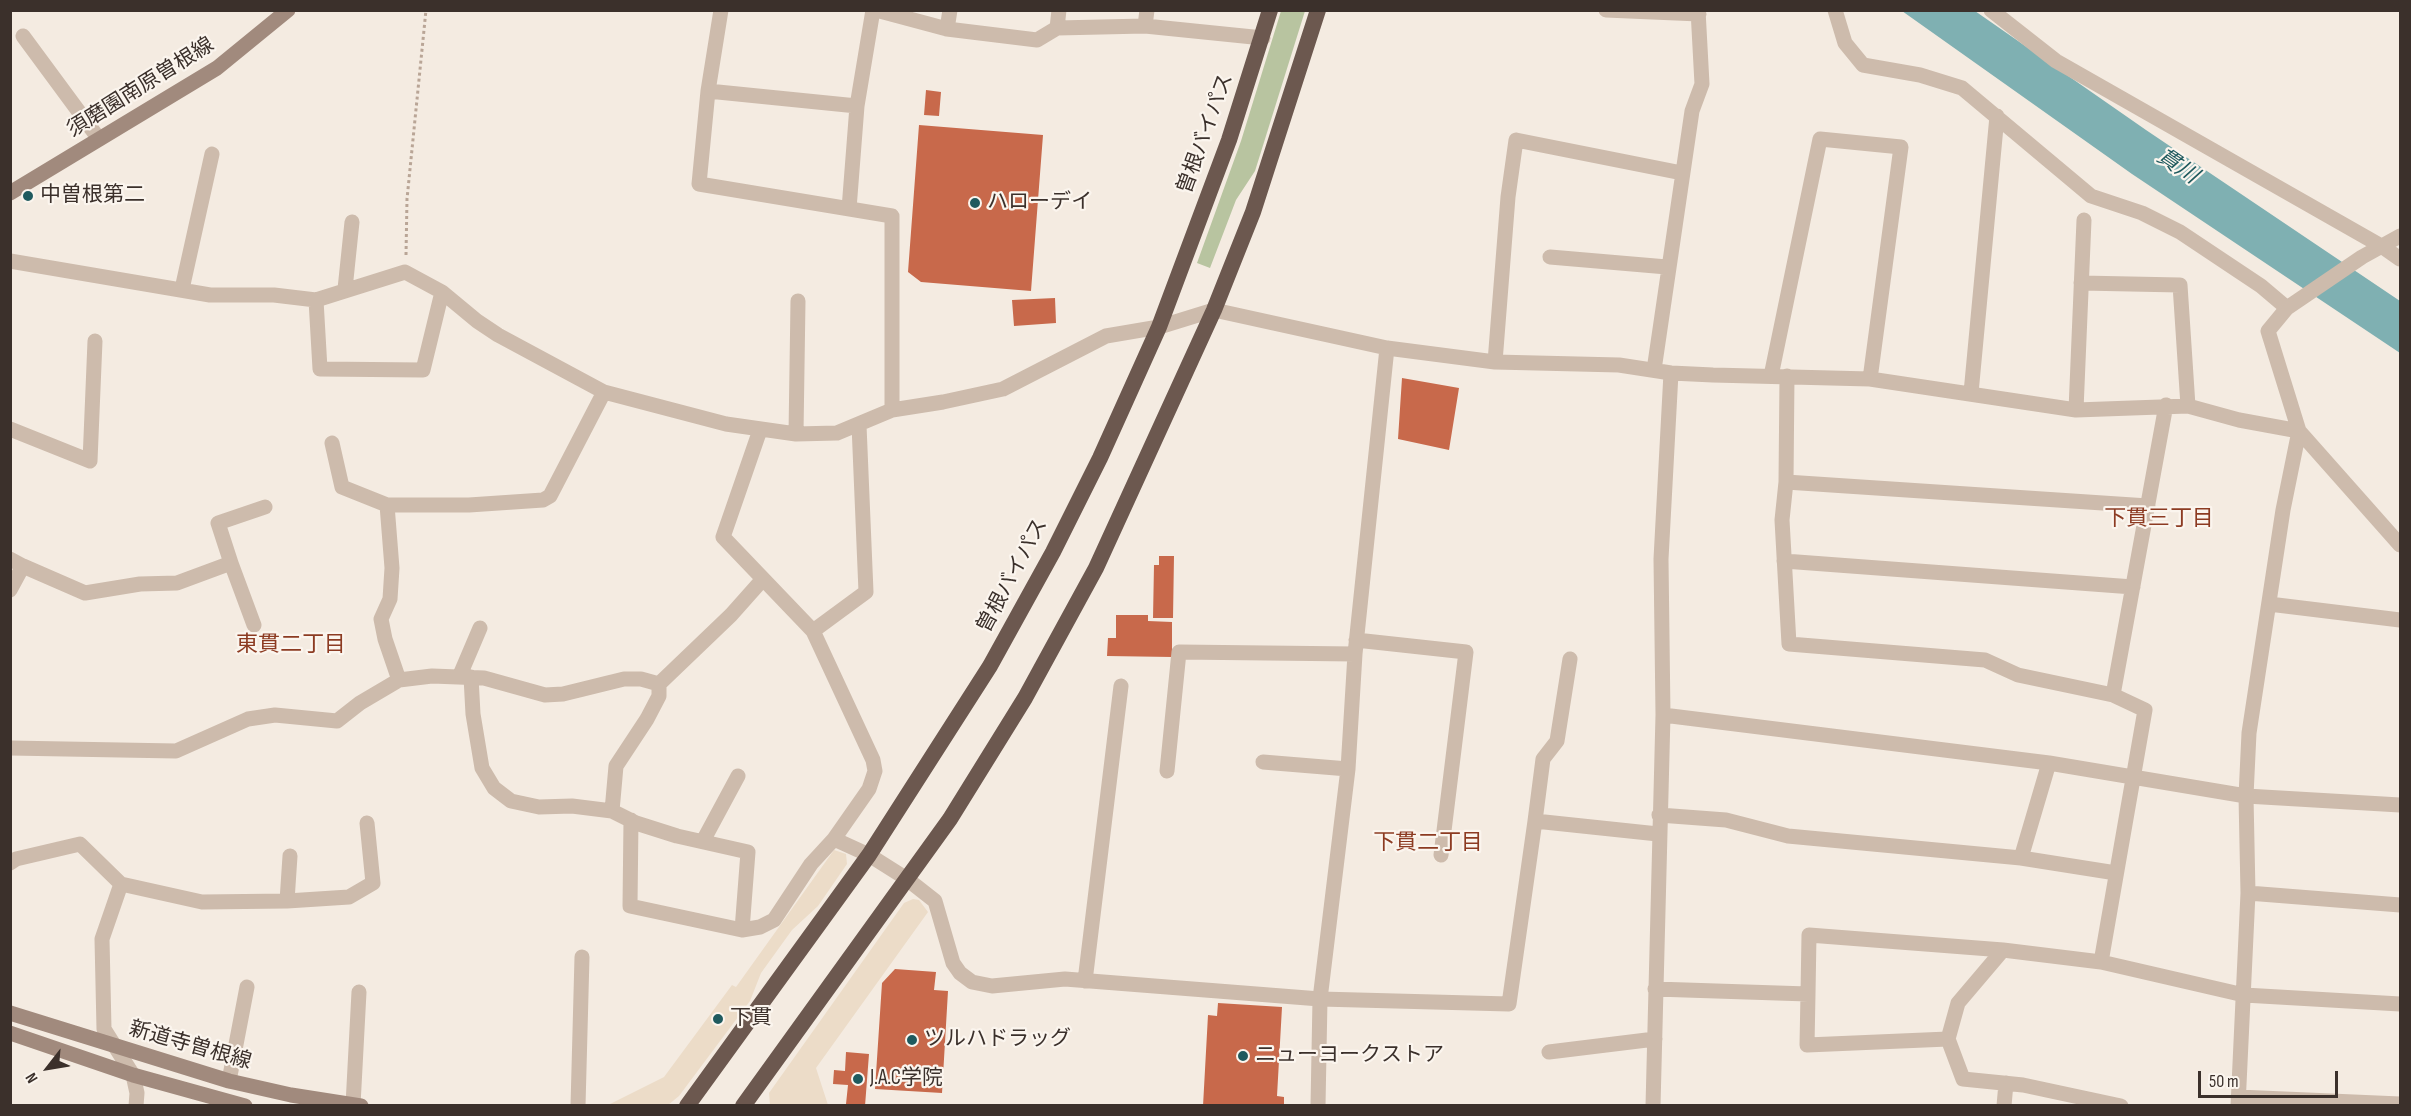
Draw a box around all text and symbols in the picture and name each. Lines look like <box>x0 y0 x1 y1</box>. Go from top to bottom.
street label: 須磨園南原曽根線 <box>63 33 219 143</box>
street label: 曽根バイパス <box>1173 70 1239 198</box>
water label: 貫川 <box>2151 144 2203 190</box>
place label: 中曽根第二 <box>40 183 145 209</box>
marker: 中曽根第二 <box>21 189 35 203</box>
place label: ハローデイ <box>987 190 1092 216</box>
marker: ハローデイ <box>968 196 982 210</box>
district label: 下貫三丁目 <box>2104 506 2214 532</box>
street label: 曽根バイパス <box>972 514 1054 638</box>
district label: 東貫二丁目 <box>236 632 346 658</box>
district label: 下貫二丁目 <box>1373 830 1483 856</box>
place label: 下貫 <box>730 1006 772 1032</box>
marker: 下貫 <box>711 1012 725 1026</box>
street label: 新道寺曽根線 <box>126 1017 254 1075</box>
place label: ツルハドラッグ <box>924 1027 1071 1053</box>
marker: ツルハドラッグ <box>905 1033 919 1047</box>
north arrow <box>18 1038 78 1098</box>
place label: ニューヨークストア <box>1255 1043 1444 1069</box>
marker: ニューヨークストア <box>1236 1049 1250 1063</box>
scale bar <box>2201 1059 2340 1097</box>
place label: J.A.C学院 <box>870 1066 943 1092</box>
text: N <box>22 1069 42 1086</box>
text: 50 m <box>2209 1071 2239 1092</box>
marker: J.A.C学院 <box>851 1072 865 1086</box>

